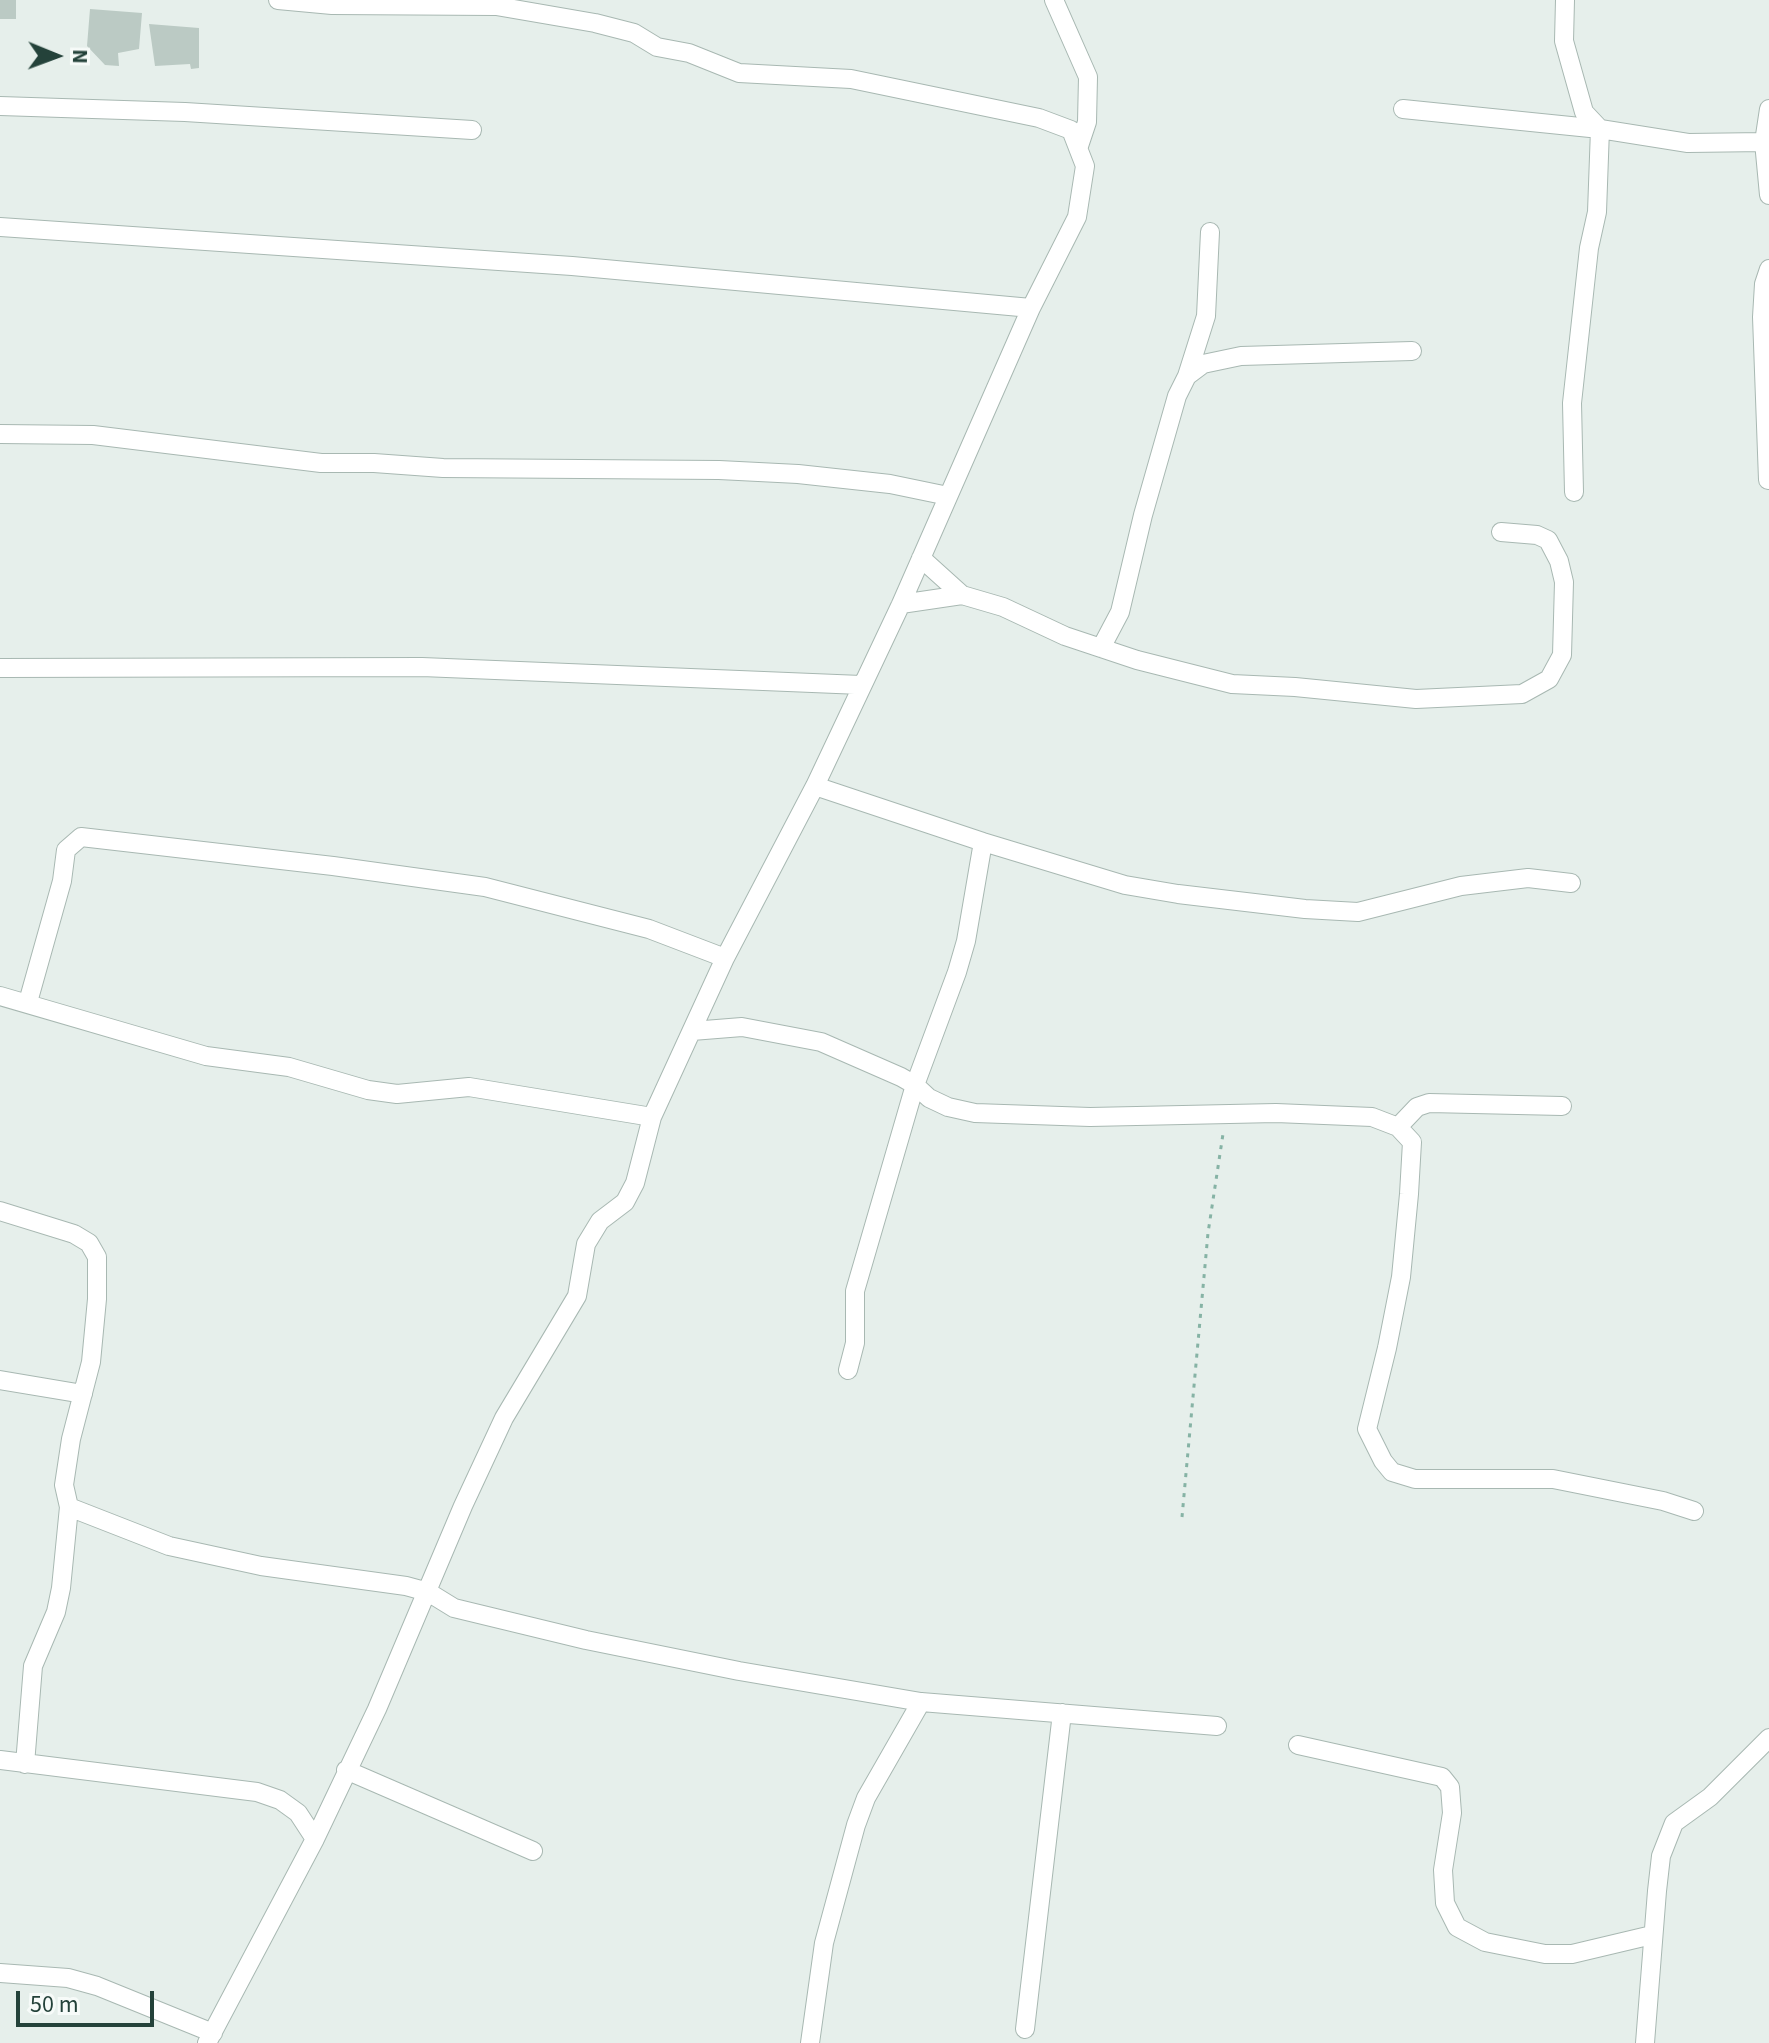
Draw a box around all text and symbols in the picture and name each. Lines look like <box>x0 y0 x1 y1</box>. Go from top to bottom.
north arrow <box>16 16 96 96</box>
text: N <box>64 49 96 64</box>
scale bar <box>20 1975 158 2025</box>
text: 50 m <box>30 1987 79 2022</box>

